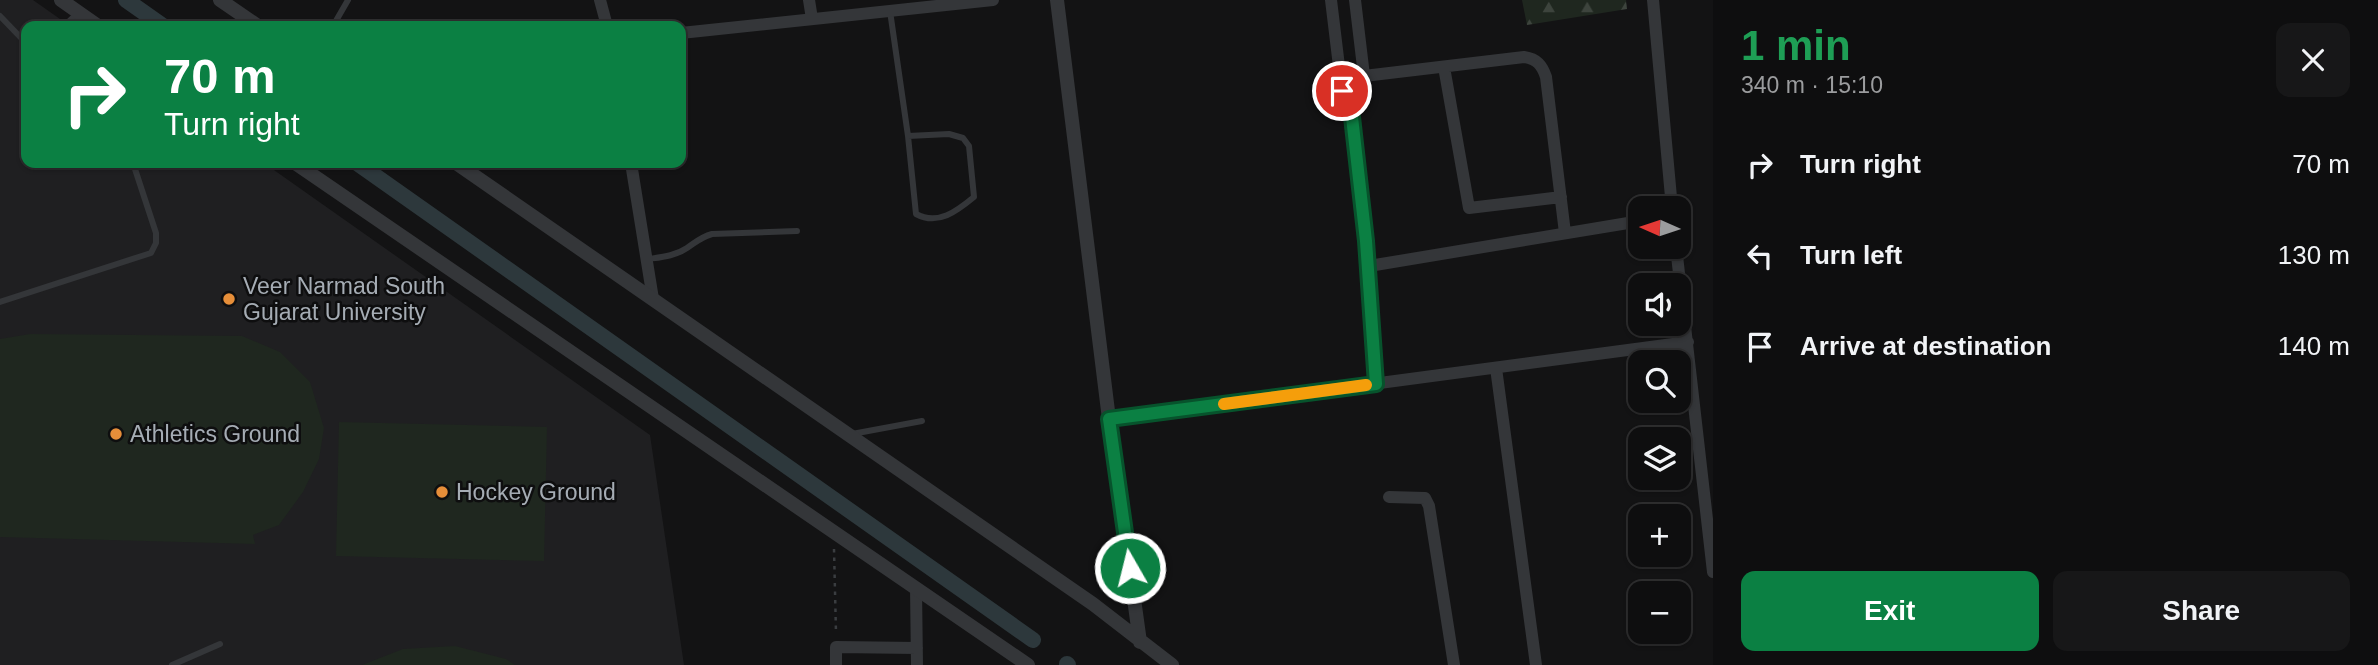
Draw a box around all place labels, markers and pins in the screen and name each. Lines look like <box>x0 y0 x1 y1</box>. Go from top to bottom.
pin <box>1312 61 1372 121</box>
place label: Veer Narmad South Gujarat University <box>243 273 445 325</box>
marker: Veer Narmad South Gujarat University <box>221 291 237 307</box>
place label: Athletics Ground <box>130 421 300 447</box>
marker: Athletics Ground <box>108 426 124 442</box>
place label: Hockey Ground <box>456 479 616 505</box>
marker: Hockey Ground <box>434 484 450 500</box>

